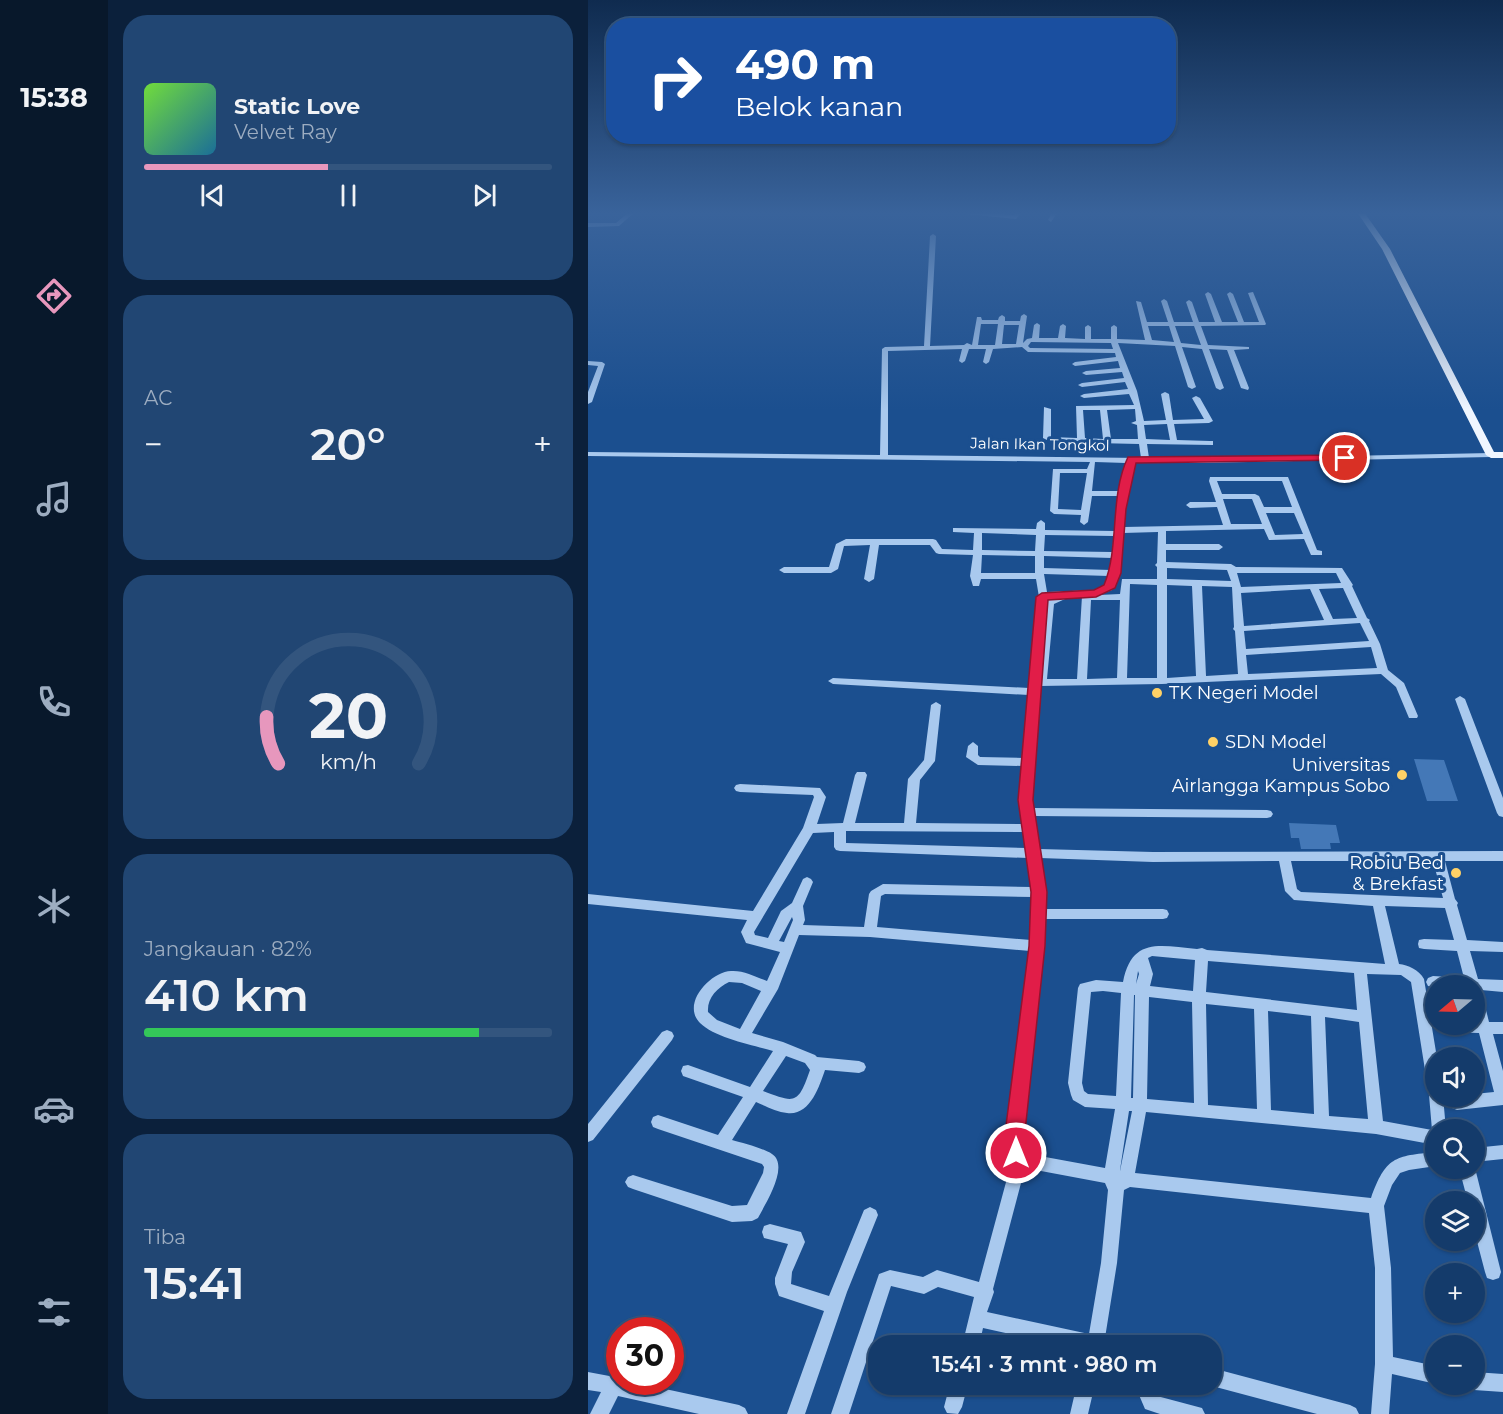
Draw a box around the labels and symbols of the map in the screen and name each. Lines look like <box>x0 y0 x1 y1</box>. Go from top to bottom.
pin <box>1319 432 1370 483</box>
street label: Jalan Ikan Tongkol <box>969 433 1110 455</box>
place label: TK Negeri Model <box>1169 682 1319 704</box>
marker: TK Negeri Model <box>1150 686 1164 700</box>
place label: SDN Model <box>1225 731 1327 753</box>
marker: SDN Model <box>1206 735 1220 749</box>
place label: Universitas Airlangga Kampus Sobo <box>1172 754 1390 797</box>
marker: Universitas Airlangga Kampus Sobo <box>1395 768 1409 782</box>
place label: Robiu Bed & Brekfast <box>1349 852 1444 895</box>
marker: Robiu Bed & Brekfast <box>1449 866 1463 880</box>
north arrow <box>1425 975 1485 1035</box>
position arrow <box>984 1121 1048 1185</box>
speed limit sign: 30 <box>606 1317 684 1395</box>

